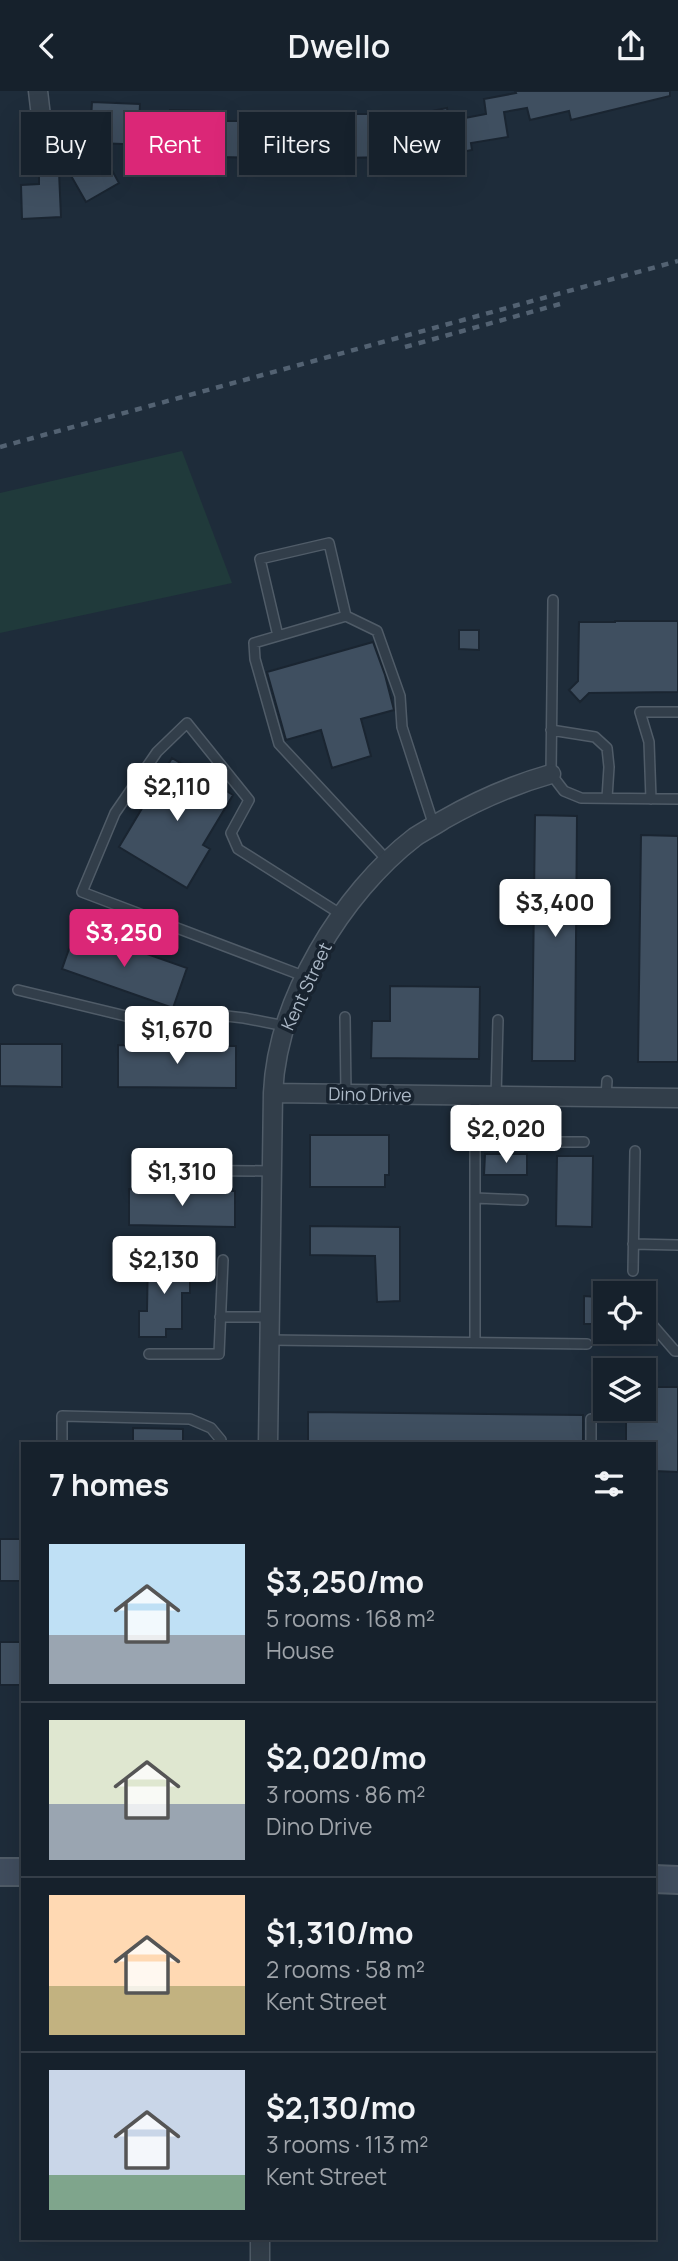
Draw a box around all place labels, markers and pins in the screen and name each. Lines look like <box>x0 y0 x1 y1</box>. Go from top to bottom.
pin: $2,110 <box>120 763 234 823</box>
pin: $3,400 <box>498 879 612 939</box>
pin: $3,250 <box>67 909 181 969</box>
pin: $1,670 <box>120 1007 234 1066</box>
pin: $2,020 <box>449 1105 563 1165</box>
pin: $1,310 <box>125 1149 239 1208</box>
pin: $2,130 <box>107 1237 221 1296</box>

